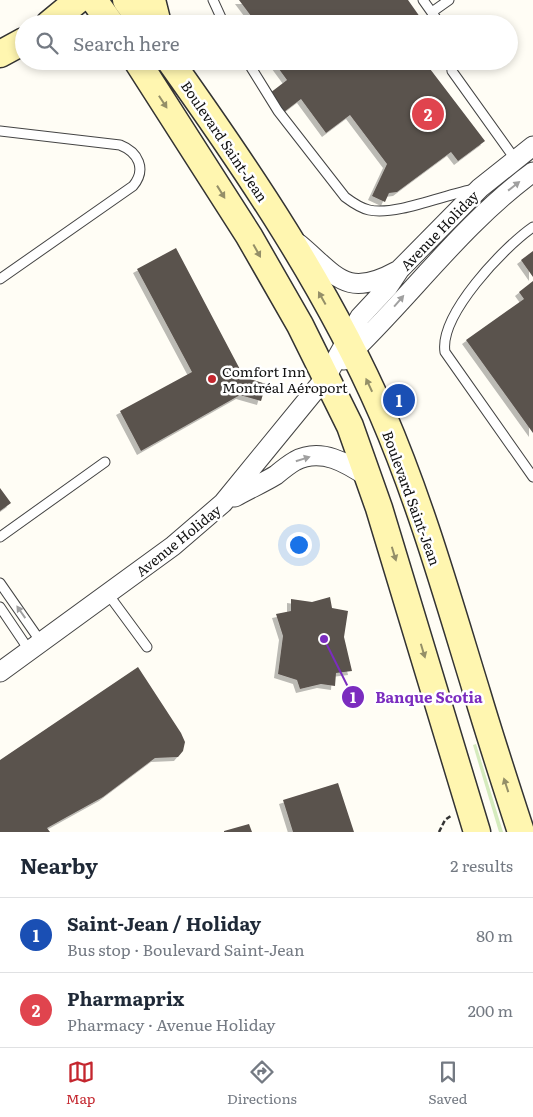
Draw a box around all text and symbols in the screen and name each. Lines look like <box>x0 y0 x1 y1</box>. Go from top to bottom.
search box <box>15 15 518 70</box>
icon: search <box>33 29 61 57</box>
text: Search here <box>73 29 180 57</box>
street label: Boulevard Saint-Jean <box>177 77 273 205</box>
one-way arrow <box>159 95 168 109</box>
pin: 2 <box>412 95 444 133</box>
one-way arrow <box>507 181 520 192</box>
one-way arrow <box>217 185 226 198</box>
street label: Avenue Holiday <box>396 185 483 274</box>
one-way arrow <box>253 243 261 258</box>
one-way arrow <box>318 291 327 305</box>
one-way arrow <box>393 296 405 308</box>
place label: Comfort Inn Montréal Aéroport <box>222 361 348 397</box>
marker: Comfort Inn Montréal Aéroport <box>206 373 218 385</box>
one-way arrow <box>364 378 372 392</box>
pin: 1 <box>383 381 415 419</box>
street label: Boulevard Saint-Jean <box>378 428 446 568</box>
one-way arrow <box>295 454 310 462</box>
street label: Avenue Holiday <box>131 499 226 581</box>
your location <box>286 532 312 558</box>
one-way arrow <box>390 547 398 562</box>
one-way arrow <box>16 605 25 619</box>
one-way arrow <box>420 644 428 659</box>
callout: Banque Scotia <box>340 682 493 712</box>
text: 1 <box>350 685 356 708</box>
text: Banque Scotia <box>375 685 483 708</box>
one-way arrow <box>502 778 509 793</box>
text: Nearby <box>20 849 98 880</box>
text: 2 results <box>450 853 513 877</box>
text: Saint-Jean / Holiday <box>67 909 261 937</box>
text: 1 <box>33 923 39 947</box>
text: 80 m <box>476 923 513 947</box>
text: Bus stop · Boulevard Saint-Jean <box>67 937 305 961</box>
text: Pharmaprix <box>67 984 184 1012</box>
text: 2 <box>32 998 40 1022</box>
text: 200 m <box>468 998 513 1022</box>
text: Pharmacy · Avenue Holiday <box>67 1012 275 1036</box>
tab: Map <box>66 1058 96 1108</box>
tab: Directions <box>227 1058 297 1108</box>
tab: Saved <box>428 1058 467 1108</box>

